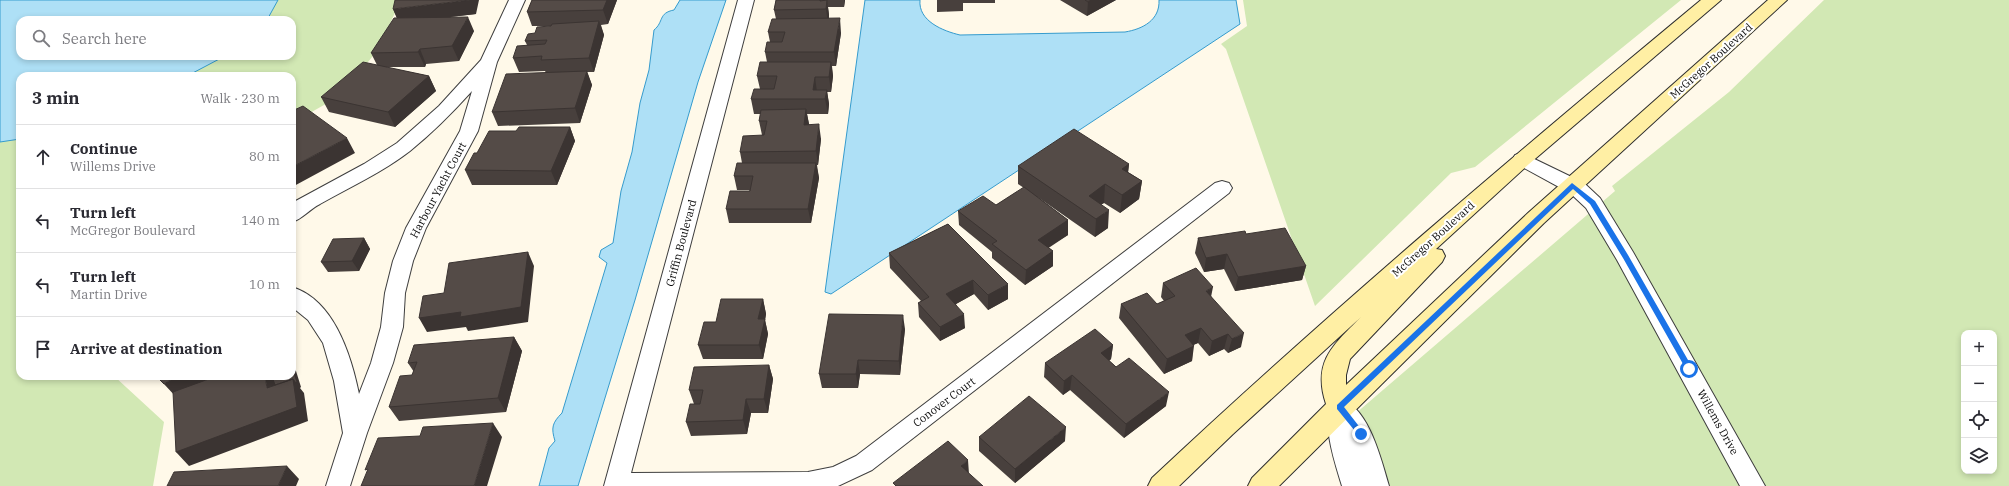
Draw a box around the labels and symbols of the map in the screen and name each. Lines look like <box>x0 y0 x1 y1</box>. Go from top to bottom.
street label: McGregor Boulevard <box>1667 20 1755 102</box>
street label: Harbour Yacht Court <box>407 139 469 240</box>
street label: Griffin Boulevard <box>663 198 699 288</box>
street label: McGregor Boulevard <box>1389 198 1477 280</box>
route start <box>1680 360 1698 378</box>
street label: Conover Court <box>910 374 978 430</box>
street label: Willems Drive <box>1694 387 1742 457</box>
route end <box>1352 425 1370 443</box>

